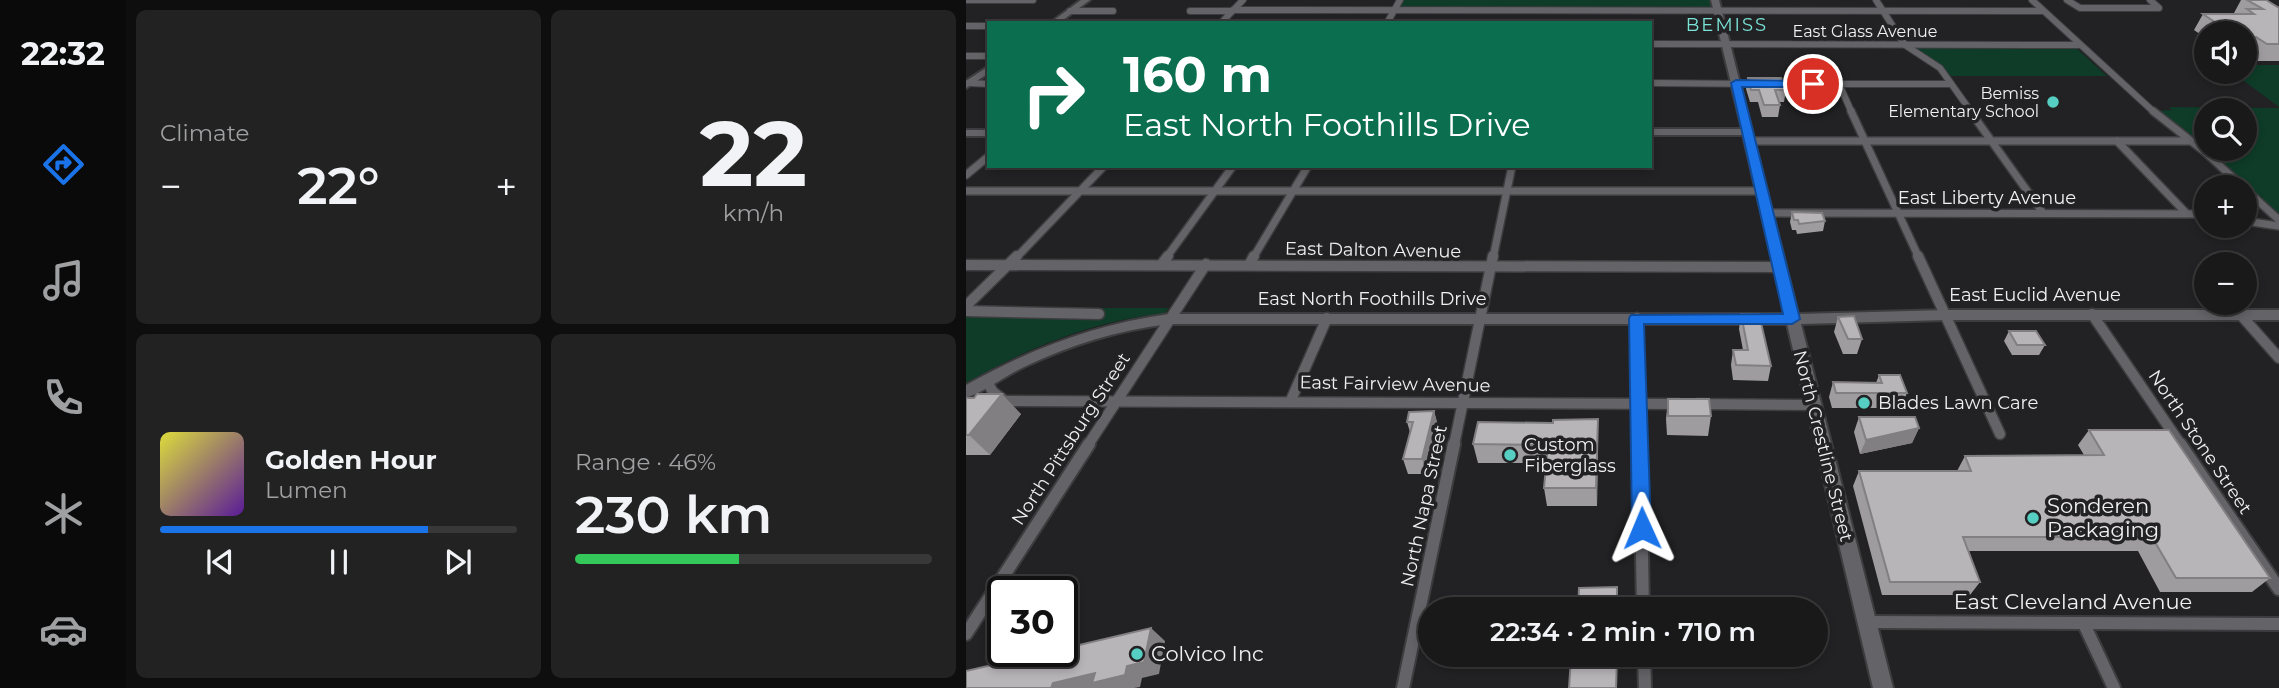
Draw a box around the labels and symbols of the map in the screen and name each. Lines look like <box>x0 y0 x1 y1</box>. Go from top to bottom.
district label: BEMISS <box>1686 14 1768 36</box>
street label: East Glass Avenue <box>1793 22 1937 41</box>
pin <box>1783 54 1843 114</box>
place label: Bemiss Elementary School <box>1888 84 2039 121</box>
marker: Bemiss Elementary School <box>2045 94 2061 110</box>
street label: East Liberty Avenue <box>1898 187 2076 209</box>
street label: East Dalton Avenue <box>1285 237 1462 263</box>
street label: East Euclid Avenue <box>1949 284 2121 306</box>
street label: East North Foothills Drive <box>1257 288 1487 310</box>
street label: North Crestline Street <box>1789 348 1857 544</box>
street label: North Pittsburg Street <box>1007 349 1135 529</box>
street label: North Stone Street <box>2144 366 2256 518</box>
street label: East Fairview Avenue <box>1299 371 1491 397</box>
place label: Blades Lawn Care <box>1878 392 2039 414</box>
marker: Blades Lawn Care <box>1856 395 1872 411</box>
street label: North Napa Street <box>1396 423 1452 589</box>
place label: Custom Fiberglass <box>1524 434 1616 477</box>
marker: Custom Fiberglass <box>1502 447 1518 463</box>
position arrow <box>1605 491 1679 565</box>
place label: Sonderen Packaging <box>2047 493 2159 542</box>
marker: Sonderen Packaging <box>2025 510 2041 526</box>
speed limit sign: 30 <box>987 576 1078 667</box>
street label: East Cleveland Avenue <box>1954 589 2192 614</box>
place label: Colvico Inc <box>1151 641 1264 666</box>
marker: Colvico Inc <box>1129 646 1145 662</box>

